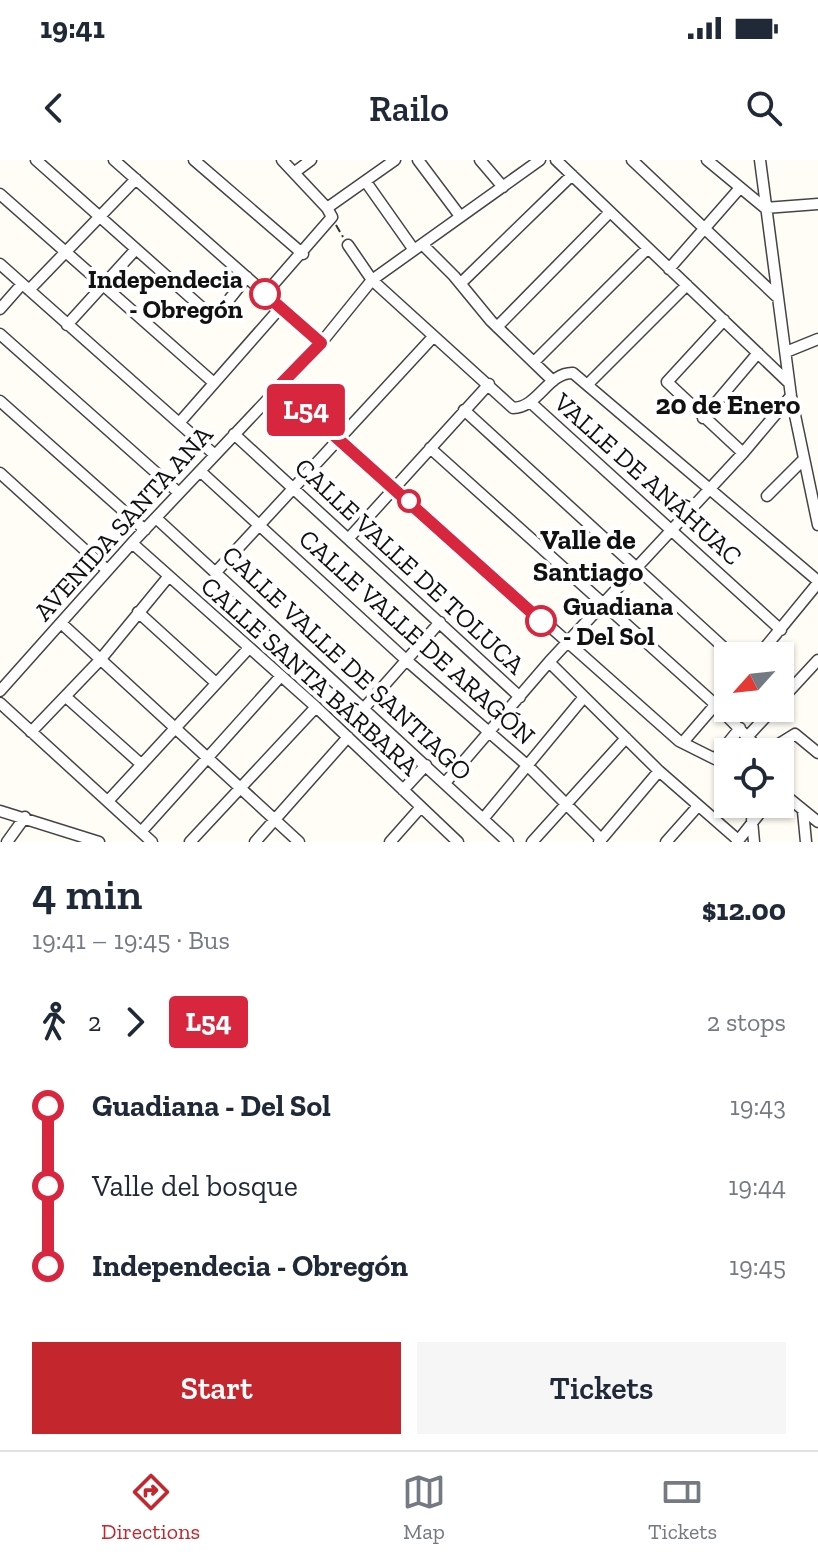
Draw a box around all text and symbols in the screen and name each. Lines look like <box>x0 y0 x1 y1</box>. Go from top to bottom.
text: 19:41 <box>40 10 105 46</box>
icon: back <box>32 86 76 130</box>
icon: search <box>742 86 786 130</box>
text: Railo <box>369 87 449 130</box>
place label: Independecia - Obregón <box>88 263 244 325</box>
marker: Independecia - Obregón <box>250 279 280 309</box>
line badge: L54 <box>260 384 352 436</box>
street label: VALLE DE ANÁHUAC <box>546 385 749 572</box>
district label: 20 de Enero <box>656 388 801 421</box>
text: L54 <box>283 393 329 426</box>
street label: AVENIDA SANTA ANA <box>27 418 220 627</box>
street label: CALLE VALLE DE TOLUCA <box>288 451 533 682</box>
unlabelled marker <box>398 490 420 512</box>
street label: CALLE VALLE DE ARAGÓN <box>292 522 542 752</box>
district label: Valle de Santiago <box>533 523 644 588</box>
street label: CALLE VALLE DE SANTIAGO <box>215 539 479 787</box>
street label: CALLE SANTA BÁRBARA <box>194 570 426 783</box>
place label: Guadiana - Del Sol <box>563 590 673 652</box>
marker: Guadiana - Del Sol <box>526 606 556 636</box>
north arrow <box>714 642 794 722</box>
map controls <box>714 642 794 818</box>
button: locate <box>714 738 794 818</box>
text: 4 min <box>32 867 142 920</box>
text: $12.00 <box>702 892 786 928</box>
text: 19:41 – 19:45 · Bus <box>32 924 230 956</box>
icon: walk <box>32 1000 76 1044</box>
icon: forward <box>113 1000 157 1044</box>
text: L54 <box>185 1005 232 1038</box>
text: 2 <box>88 1006 101 1038</box>
text: 2 stops <box>707 1006 786 1038</box>
text: Guadiana - Del Sol <box>92 1088 331 1124</box>
text: 19:43 <box>730 1090 786 1122</box>
text: Valle del bosque <box>92 1168 298 1204</box>
text: 19:44 <box>728 1170 786 1202</box>
text: Independecia - Obregón <box>92 1248 408 1284</box>
text: 19:45 <box>729 1250 786 1282</box>
button: Start <box>32 1342 401 1434</box>
button: Tickets <box>417 1342 786 1434</box>
tab: Directions <box>101 1470 200 1545</box>
tab: Map <box>402 1470 446 1545</box>
tab: Tickets <box>648 1470 717 1545</box>

